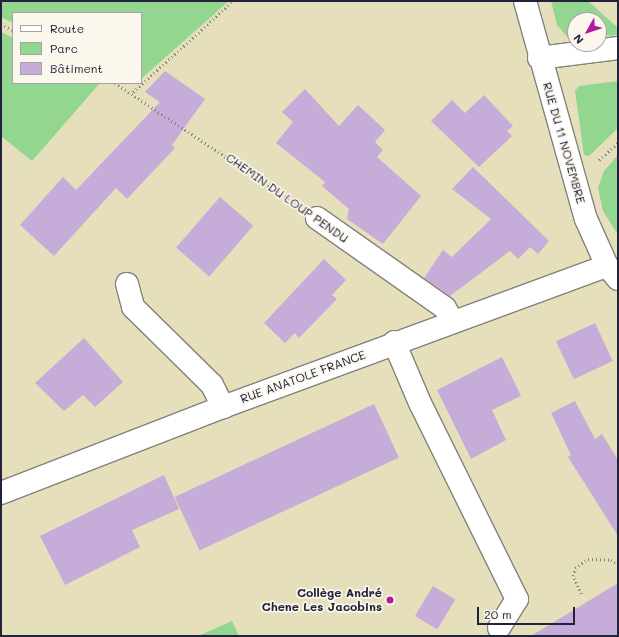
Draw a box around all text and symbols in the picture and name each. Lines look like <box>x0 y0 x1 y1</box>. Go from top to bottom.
legend <box>12 12 142 84</box>
north arrow <box>567 12 607 52</box>
text: Route <box>50 20 84 36</box>
text: N <box>570 31 587 47</box>
text: Parc <box>50 40 78 56</box>
text: Bâtiment <box>50 60 103 76</box>
street label: RUE DU 11 NOVEMBRE <box>540 81 588 205</box>
street label: CHEMIN DU LOUP PENDU <box>223 150 351 246</box>
street label: RUE ANATOLE FRANCE <box>238 348 368 406</box>
place label: Collège André Chene Les Jacobins <box>262 586 382 614</box>
marker: Collège André Chene Les Jacobins <box>385 595 395 605</box>
scale bar <box>479 599 577 625</box>
text: 20 m <box>484 606 512 622</box>

